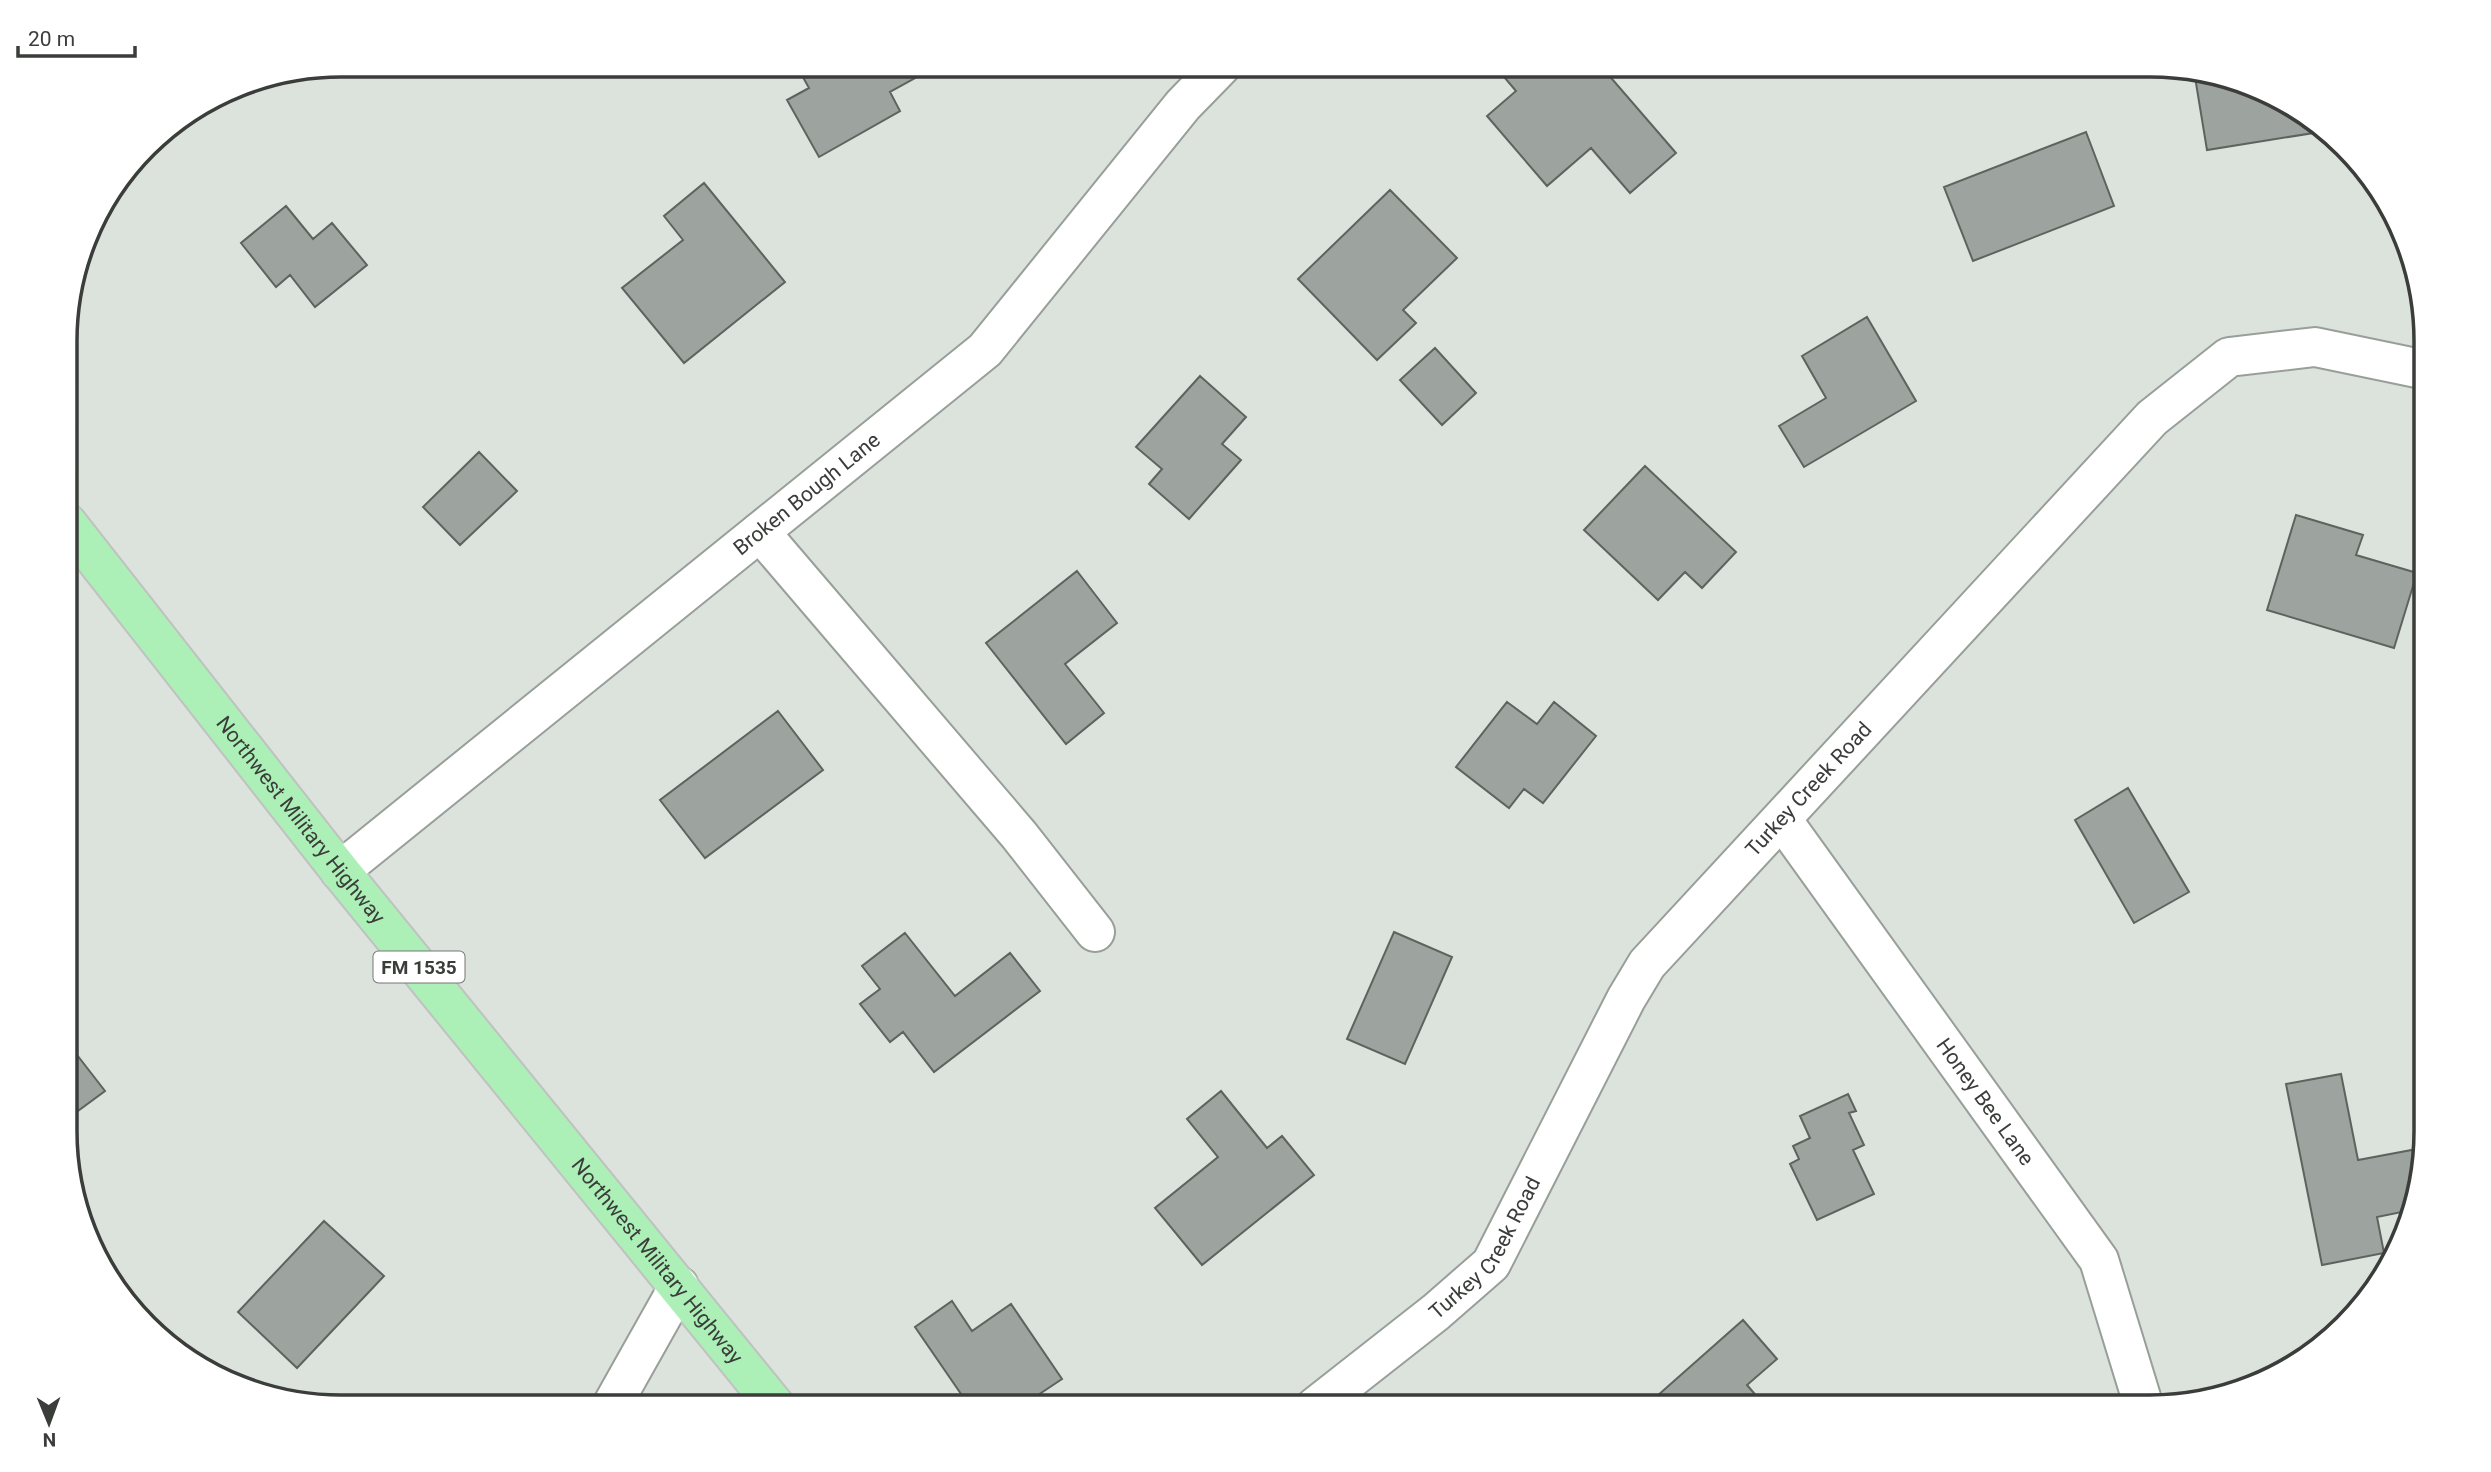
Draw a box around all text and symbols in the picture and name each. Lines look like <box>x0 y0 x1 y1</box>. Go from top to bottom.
scale bar <box>18 14 135 58</box>
text: 20 m <box>28 27 75 51</box>
street label: Broken Bough Lane <box>729 428 885 560</box>
street label: Northwest Military Highway <box>211 712 390 929</box>
street label: Turkey Creek Road <box>1741 717 1876 861</box>
road number: FM 1535 <box>374 951 464 982</box>
street label: Honey Bee Lane <box>1931 1034 2039 1170</box>
street label: Northwest Military Highway <box>567 1153 748 1369</box>
street label: Turkey Creek Road <box>1425 1173 1545 1324</box>
north arrow <box>14 1388 84 1458</box>
text: N <box>42 1428 56 1451</box>

